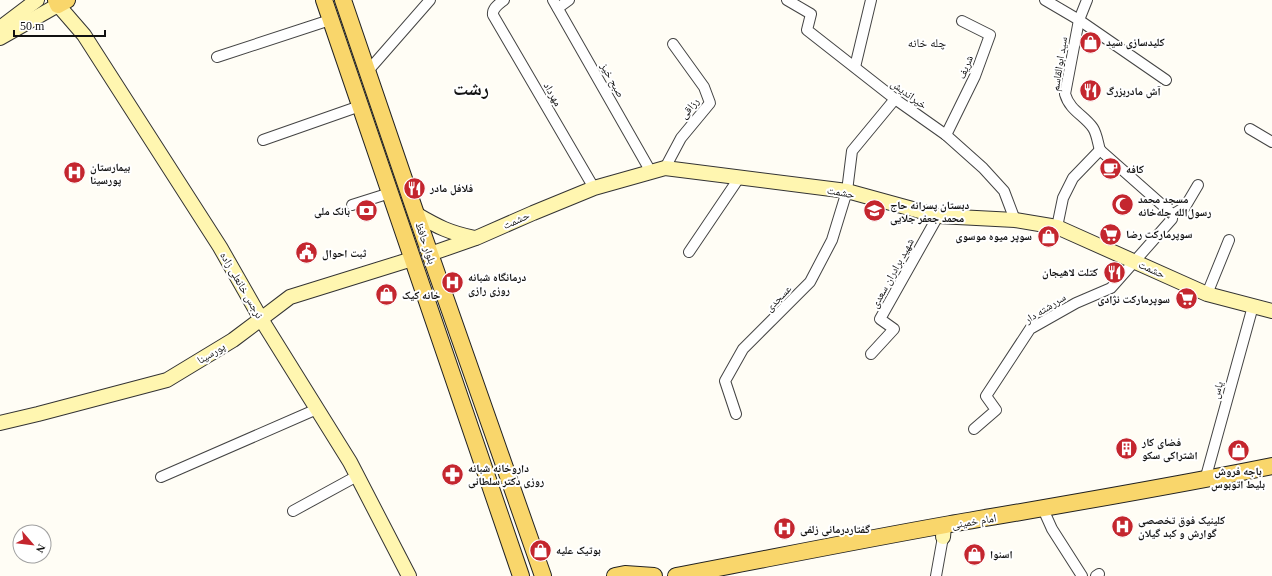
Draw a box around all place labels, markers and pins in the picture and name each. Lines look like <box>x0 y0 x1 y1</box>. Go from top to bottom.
shop icon: کلیدسازی سید <box>1078 29 1104 55</box>
place label: کلیدسازی سید <box>1106 36 1165 50</box>
restaurant icon: آش مادربزرگ <box>1077 78 1103 104</box>
place label: آش مادربزرگ <box>1106 85 1161 99</box>
cafe icon: کافه <box>1098 156 1124 182</box>
hospital icon: بیمارستان پورسینا <box>62 160 88 186</box>
place label: بیمارستان پورسینا <box>90 161 130 187</box>
place label: کافه <box>1126 163 1144 175</box>
restaurant icon: فلافل مادر <box>402 175 428 201</box>
place label: فلافل مادر <box>429 182 473 196</box>
mosque icon: مسجد محمد رسول‌‌الله چله‌خانه <box>1109 192 1135 218</box>
place label: مسجد محمد رسول‌‌الله چله‌خانه <box>1138 193 1211 220</box>
bank icon: بانک ملی <box>353 198 379 224</box>
school or university icon: دبستان پسرانه حاج محمد جعفر جلایی <box>861 198 887 224</box>
place label: دبستان پسرانه حاج محمد جعفر جلایی <box>890 199 970 226</box>
place label: بانک ملی <box>314 205 350 219</box>
supermarket icon: سوپرمارکت رضا <box>1098 221 1124 247</box>
shop icon: سوپر میوه موسوی <box>1035 223 1061 249</box>
place label: سوپرمارکت رضا <box>1126 228 1193 241</box>
place label: سوپر میوه موسوی <box>955 230 1032 244</box>
public building icon: ثبت احوال <box>294 240 320 266</box>
place label: ثبت احوال <box>322 247 366 261</box>
restaurant icon: کتلت لاهیجان <box>1101 259 1127 285</box>
place label: کتلت لاهیجان <box>1042 266 1098 280</box>
hospital icon: درمانگاه شبانه روزی رازی <box>440 270 466 296</box>
place label: درمانگاه شبانه روزی رازی <box>468 271 527 298</box>
shop icon: خانه کیک <box>373 282 399 308</box>
supermarket icon: سوپرمارکت نژادی <box>1173 286 1199 312</box>
place label: خانه کیک <box>402 289 441 301</box>
place label: سوپرمارکت نژادی <box>1097 293 1170 307</box>
building icon: فضای کار اشتراکی سکو <box>1114 435 1140 461</box>
place label: فضای کار اشتراکی سکو <box>1141 436 1198 463</box>
shop icon: باجه فروش بلیط اتوبوس <box>1225 438 1251 464</box>
pharmacy icon: داروخانه شبانه روزی دکتر سلطانی <box>439 461 465 487</box>
place label: داروخانه شبانه روزی دکتر سلطانی <box>468 462 544 489</box>
place label: باجه فروش بلیط اتوبوس <box>1211 465 1265 492</box>
hospital icon: کلینیک فوق تخصصی گوارش و کبد گیلان <box>1110 513 1136 539</box>
place label: کلینیک فوق تخصصی گوارش و کبد گیلان <box>1138 514 1225 541</box>
hospital icon: گفتاردرمانی زلفی <box>771 516 797 542</box>
place label: گفتاردرمانی زلفی <box>800 523 870 537</box>
shop icon: بوتیک علیه <box>528 537 554 563</box>
shop icon: اسنوا <box>962 541 988 567</box>
place label: بوتیک علیه <box>556 544 601 557</box>
place label: اسنوا <box>990 548 1013 561</box>

